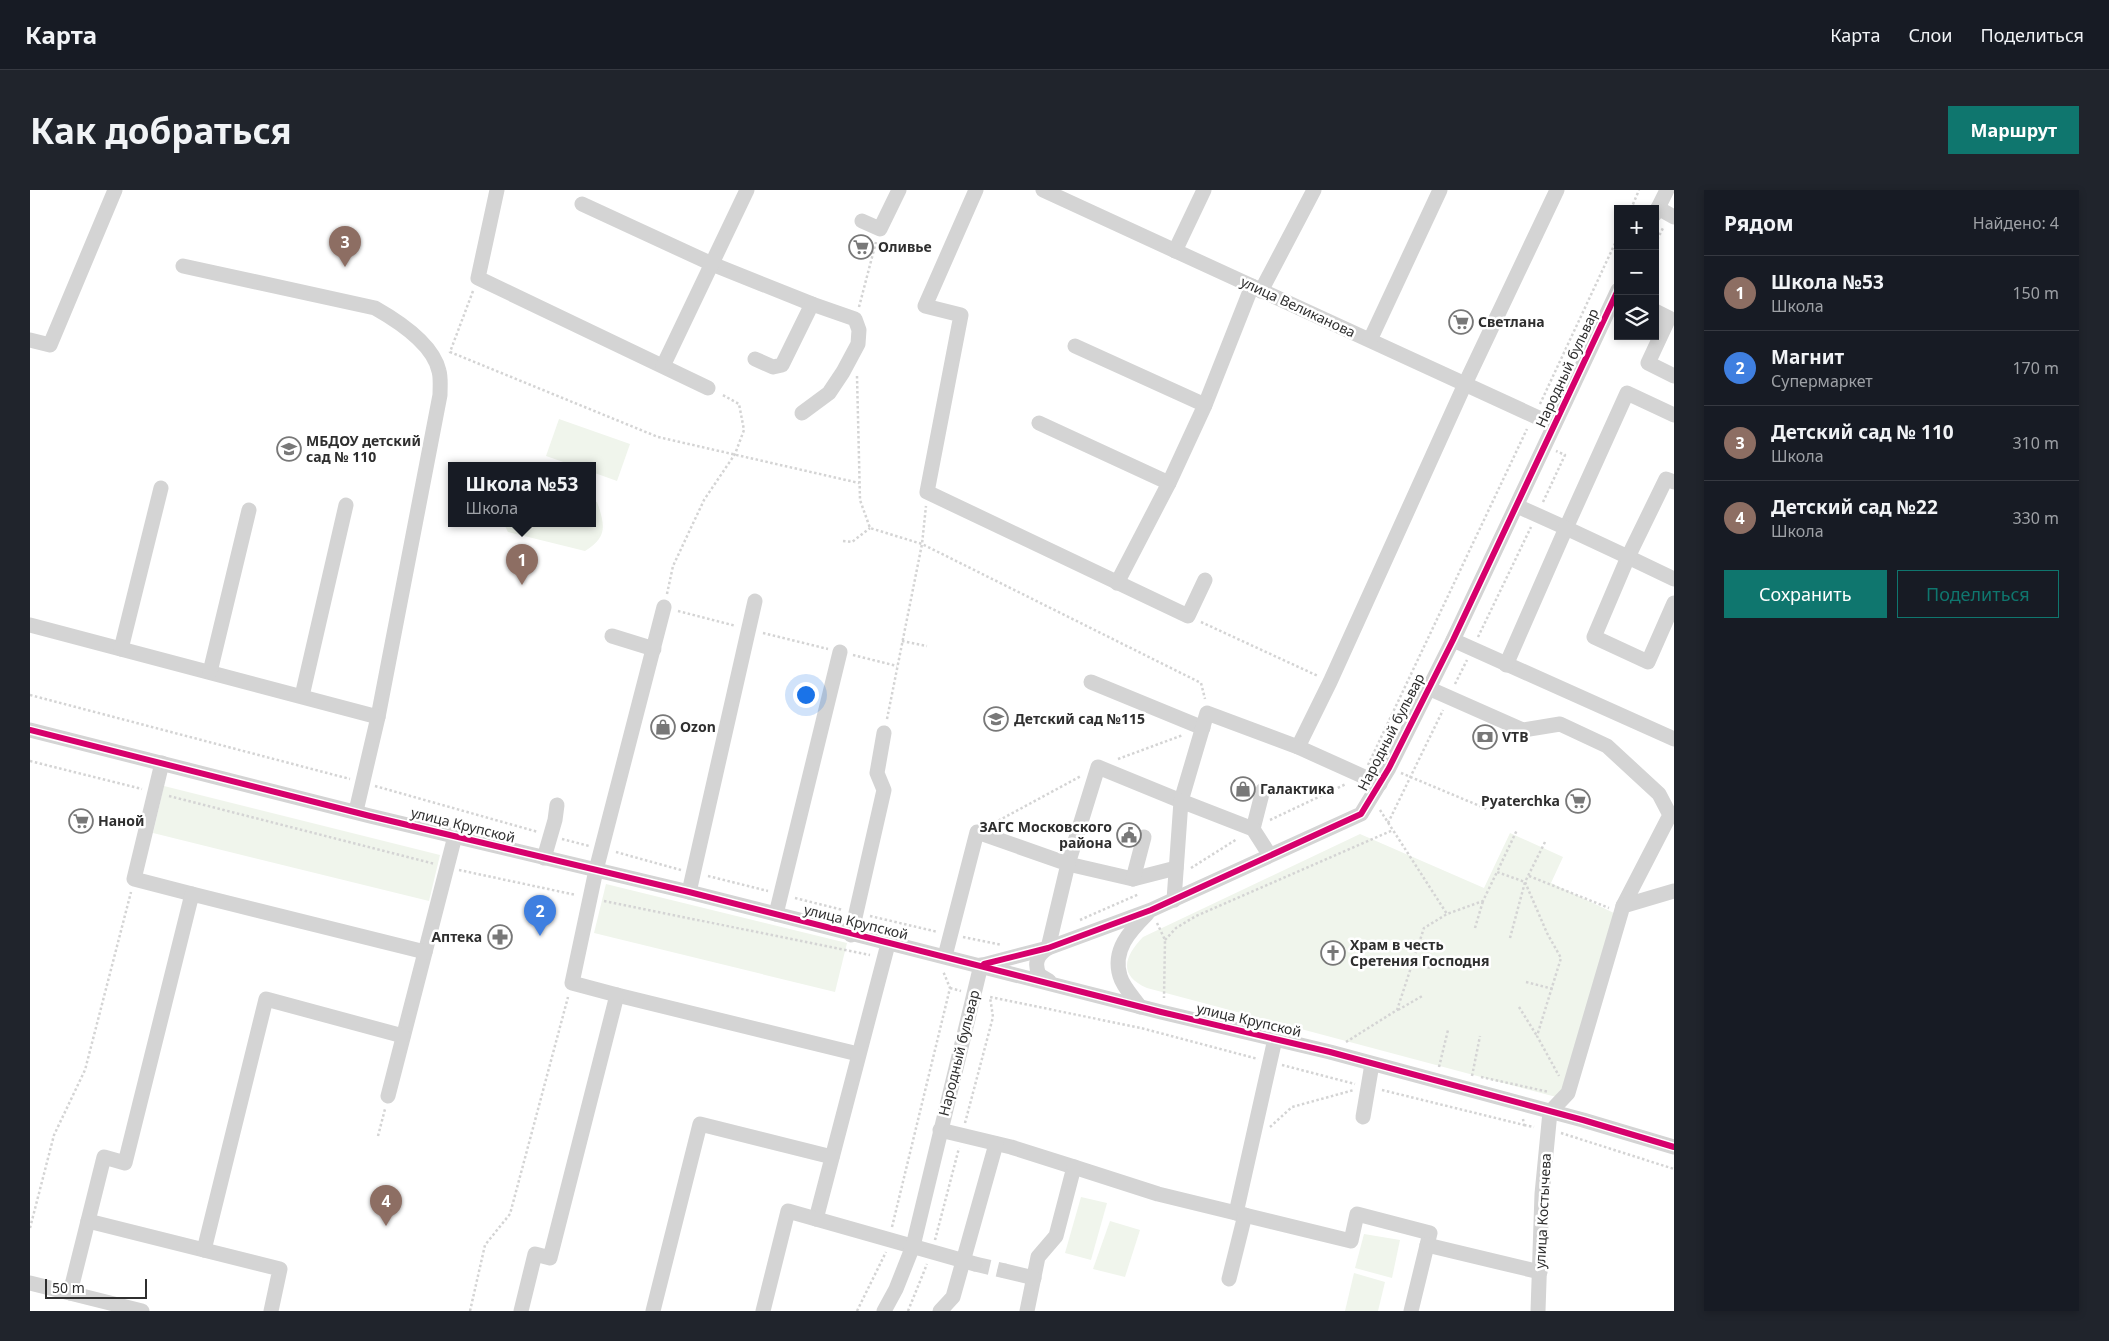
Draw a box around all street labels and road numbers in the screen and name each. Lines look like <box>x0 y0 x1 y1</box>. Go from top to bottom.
street label: улица Великанова <box>1238 272 1359 341</box>
street label: Народный бульвар <box>1531 305 1602 430</box>
street label: Народный бульвар <box>1353 670 1428 794</box>
street label: улица Крупской <box>409 802 517 847</box>
street label: улица Крупской <box>802 899 910 944</box>
street label: Народный бульвар <box>934 988 983 1118</box>
street label: улица Крупской <box>1195 998 1303 1041</box>
street label: улица Костычева <box>1530 1153 1555 1269</box>

